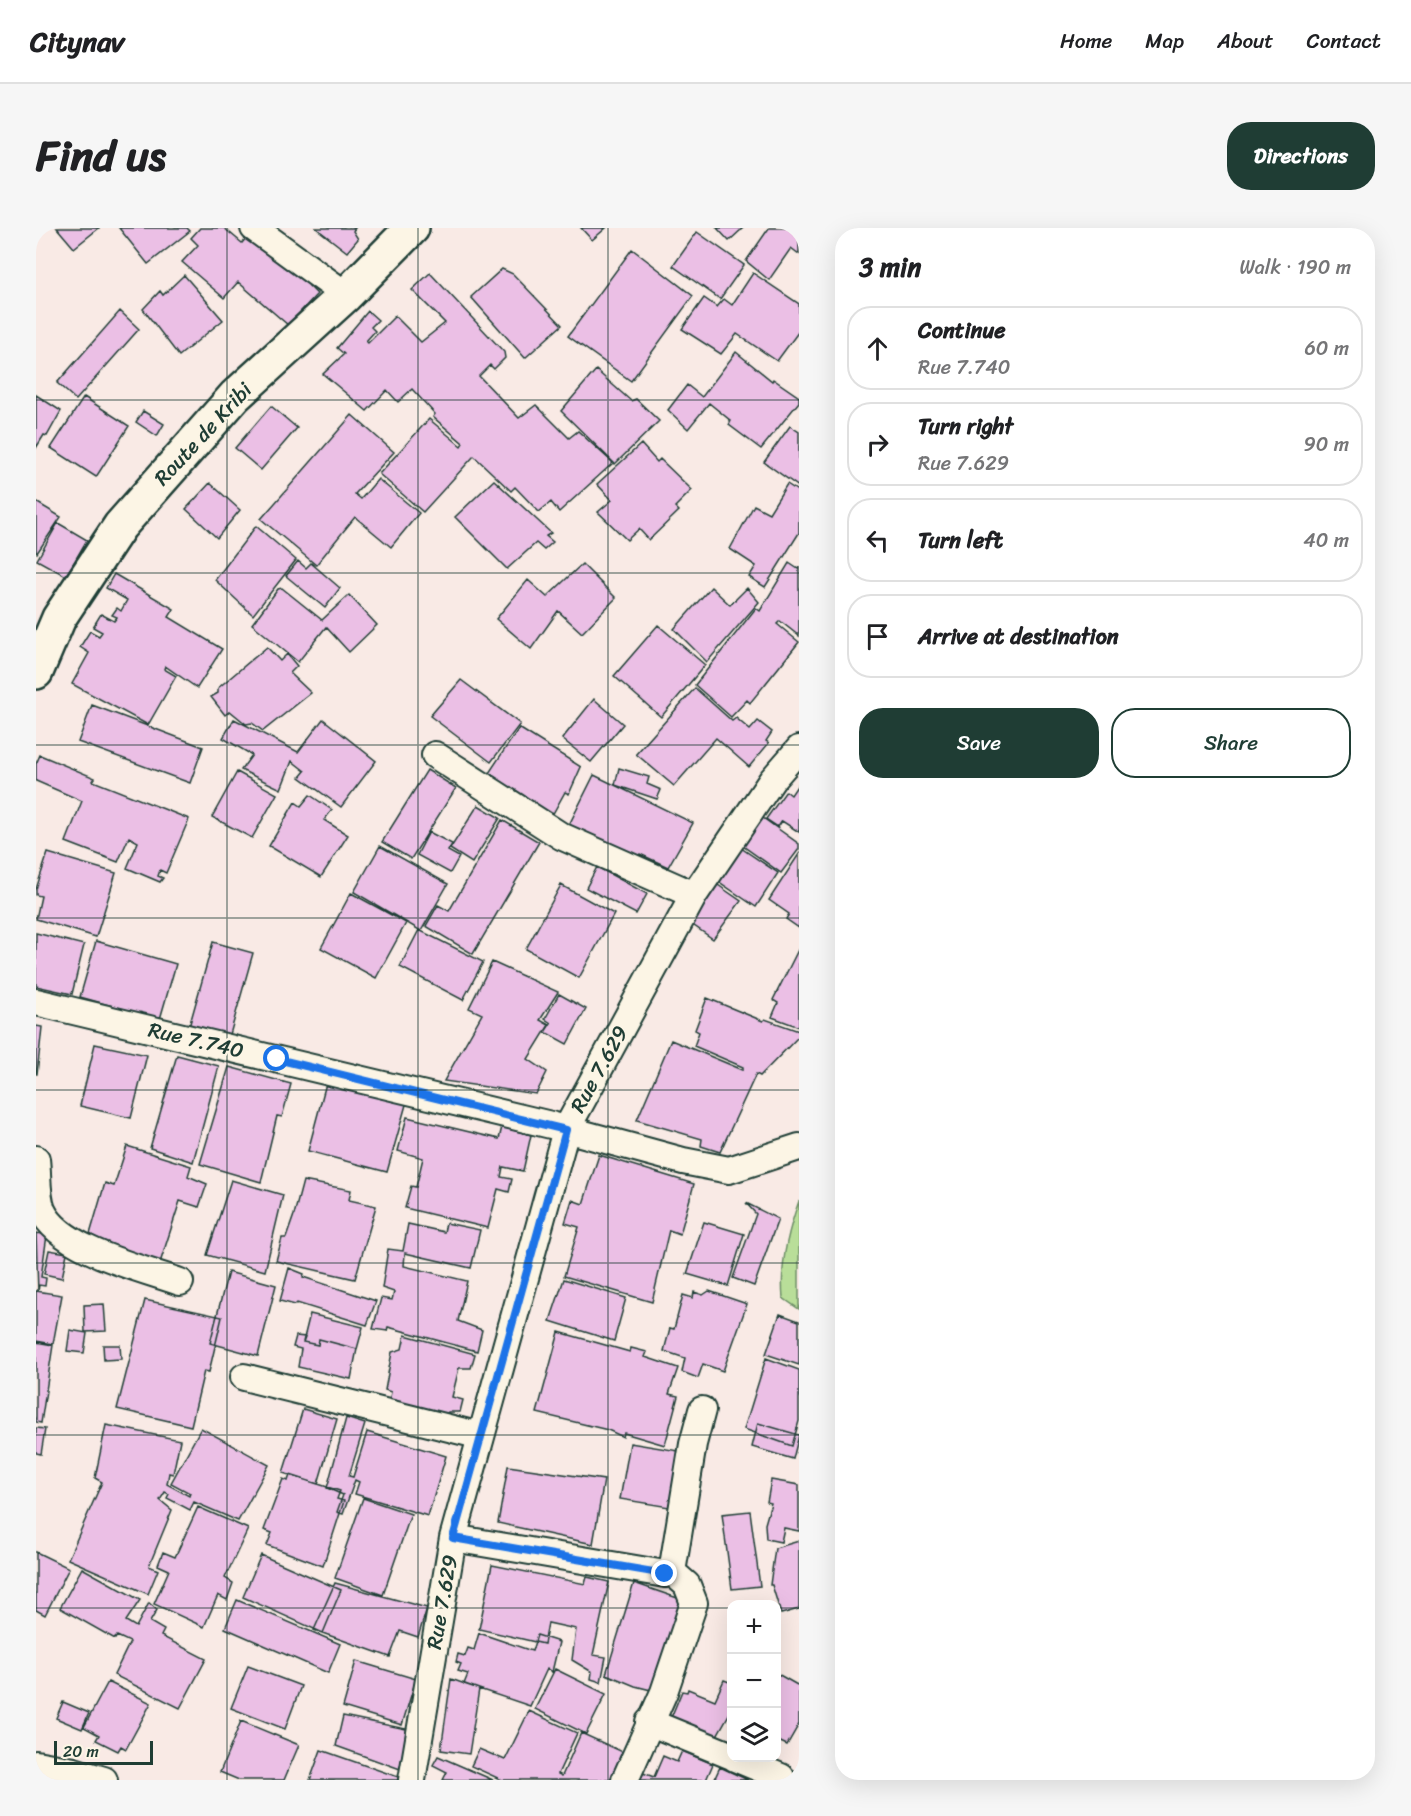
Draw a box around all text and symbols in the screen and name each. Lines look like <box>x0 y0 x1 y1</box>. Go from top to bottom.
text: Citynav <box>30 17 124 66</box>
text: Home <box>1060 22 1112 60</box>
text: Map <box>1145 22 1184 60</box>
text: About <box>1217 22 1274 60</box>
text: Contact <box>1307 22 1381 60</box>
text: Find us <box>36 119 166 193</box>
button: Directions <box>1227 122 1375 190</box>
text: 3 min <box>859 244 921 290</box>
text: Walk · 190 m <box>1239 250 1351 285</box>
text: Continue <box>918 311 1006 350</box>
text: 60 m <box>1304 331 1349 366</box>
icon: ahead <box>861 332 894 365</box>
text: Rue 7.740 <box>918 350 1010 385</box>
street label: Route de Kribi <box>144 372 262 495</box>
text: Turn right <box>918 407 1013 446</box>
text: 90 m <box>1304 427 1349 462</box>
icon: right <box>861 428 894 461</box>
text: Rue 7.629 <box>918 446 1009 481</box>
text: Turn left <box>918 521 1003 560</box>
text: 40 m <box>1303 523 1349 558</box>
icon: left <box>861 524 894 557</box>
text: Arrive at destination <box>918 617 1119 656</box>
icon: arrive <box>861 620 894 653</box>
button: Save <box>859 708 1099 778</box>
button: Share <box>1111 708 1351 778</box>
street label: Rue 7.740 <box>144 1011 248 1069</box>
street label: Rue 7.629 <box>559 1018 639 1120</box>
route start <box>263 1045 289 1071</box>
street label: Rue 7.629 <box>415 1552 469 1652</box>
route end <box>651 1560 677 1586</box>
map controls <box>727 1600 781 1762</box>
button: + <box>727 1600 781 1654</box>
button: − <box>727 1654 781 1708</box>
button: layers <box>727 1708 781 1762</box>
text: 20 m <box>63 1737 99 1766</box>
scale bar <box>54 1738 153 1766</box>

